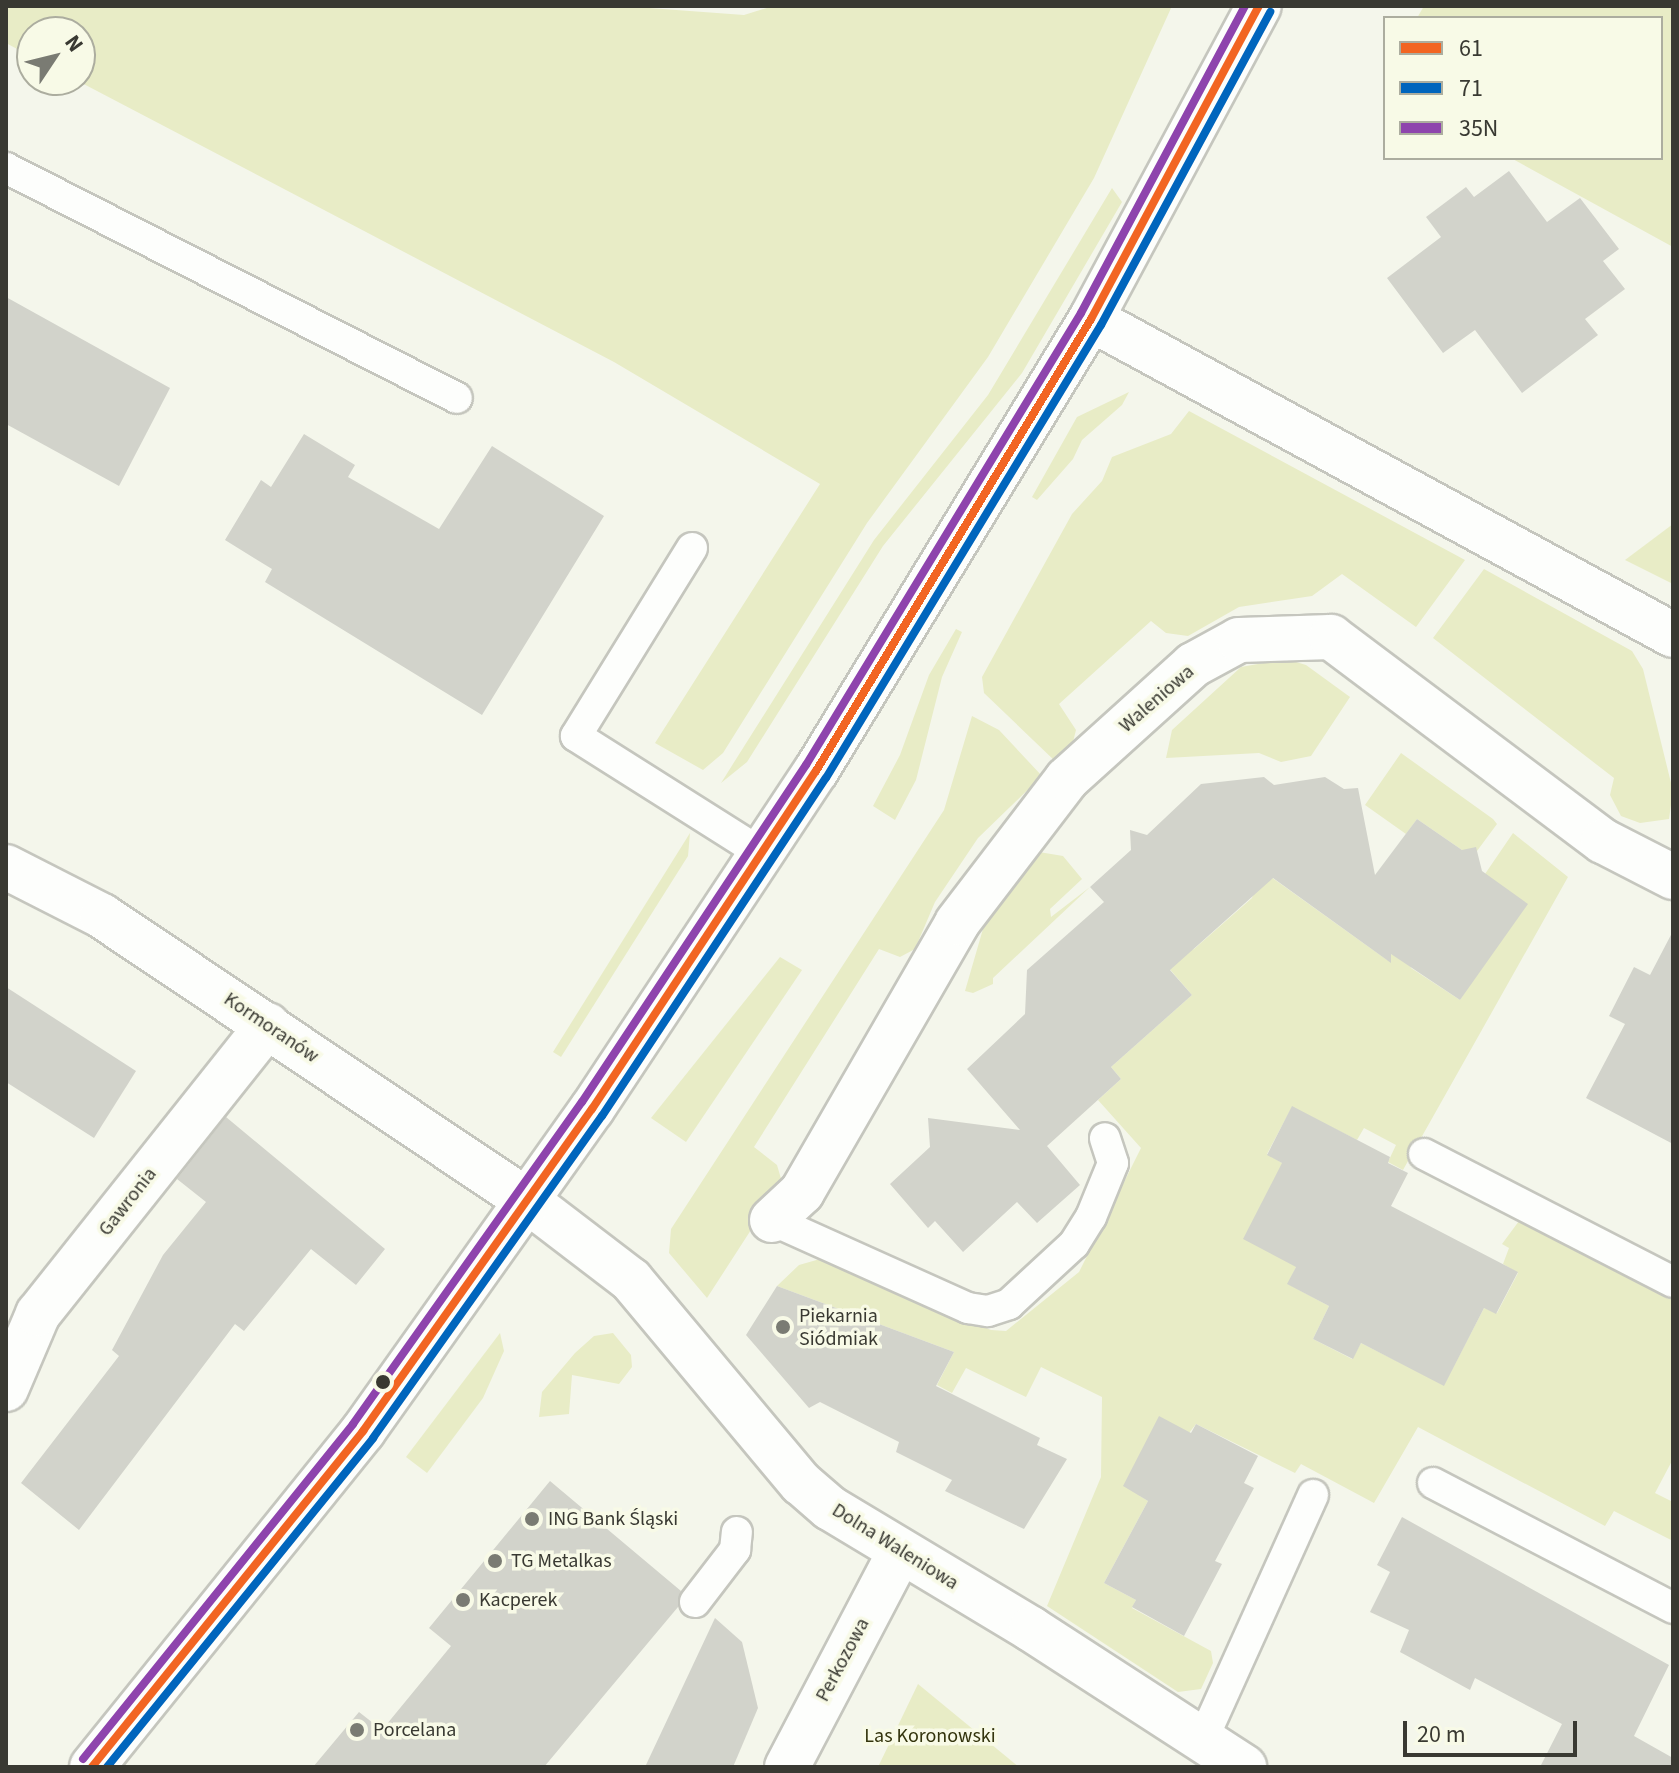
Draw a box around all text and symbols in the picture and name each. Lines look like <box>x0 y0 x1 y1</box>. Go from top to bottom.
north arrow <box>16 16 96 96</box>
legend <box>1383 16 1663 160</box>
text: N <box>57 28 91 59</box>
text: 61 <box>1459 31 1483 66</box>
text: 71 <box>1459 71 1483 106</box>
text: 35N <box>1459 111 1498 146</box>
street label: Waleniowa <box>1115 660 1199 738</box>
street label: Kormoranów <box>219 988 323 1068</box>
street label: Gawronia <box>94 1163 162 1241</box>
place label: Piekarnia Siódmiak <box>799 1304 878 1351</box>
marker: Piekarnia Siódmiak <box>774 1318 792 1336</box>
unlabelled marker <box>375 1374 391 1390</box>
street label: Dolna Waleniowa <box>827 1498 963 1596</box>
place label: ING Bank Śląski <box>548 1507 678 1531</box>
marker: ING Bank Śląski <box>523 1510 541 1528</box>
place label: TG Metalkas <box>511 1549 612 1573</box>
marker: TG Metalkas <box>486 1552 504 1570</box>
place label: Kacperek <box>479 1588 557 1612</box>
marker: Kacperek <box>454 1591 472 1609</box>
street label: Perkozowa <box>811 1614 875 1706</box>
scale bar <box>1407 1705 1581 1755</box>
text: 20 m <box>1417 1717 1466 1752</box>
place label: Porcelana <box>373 1718 456 1742</box>
marker: Porcelana <box>348 1721 366 1739</box>
park label: Las Koronowski <box>864 1724 996 1748</box>

